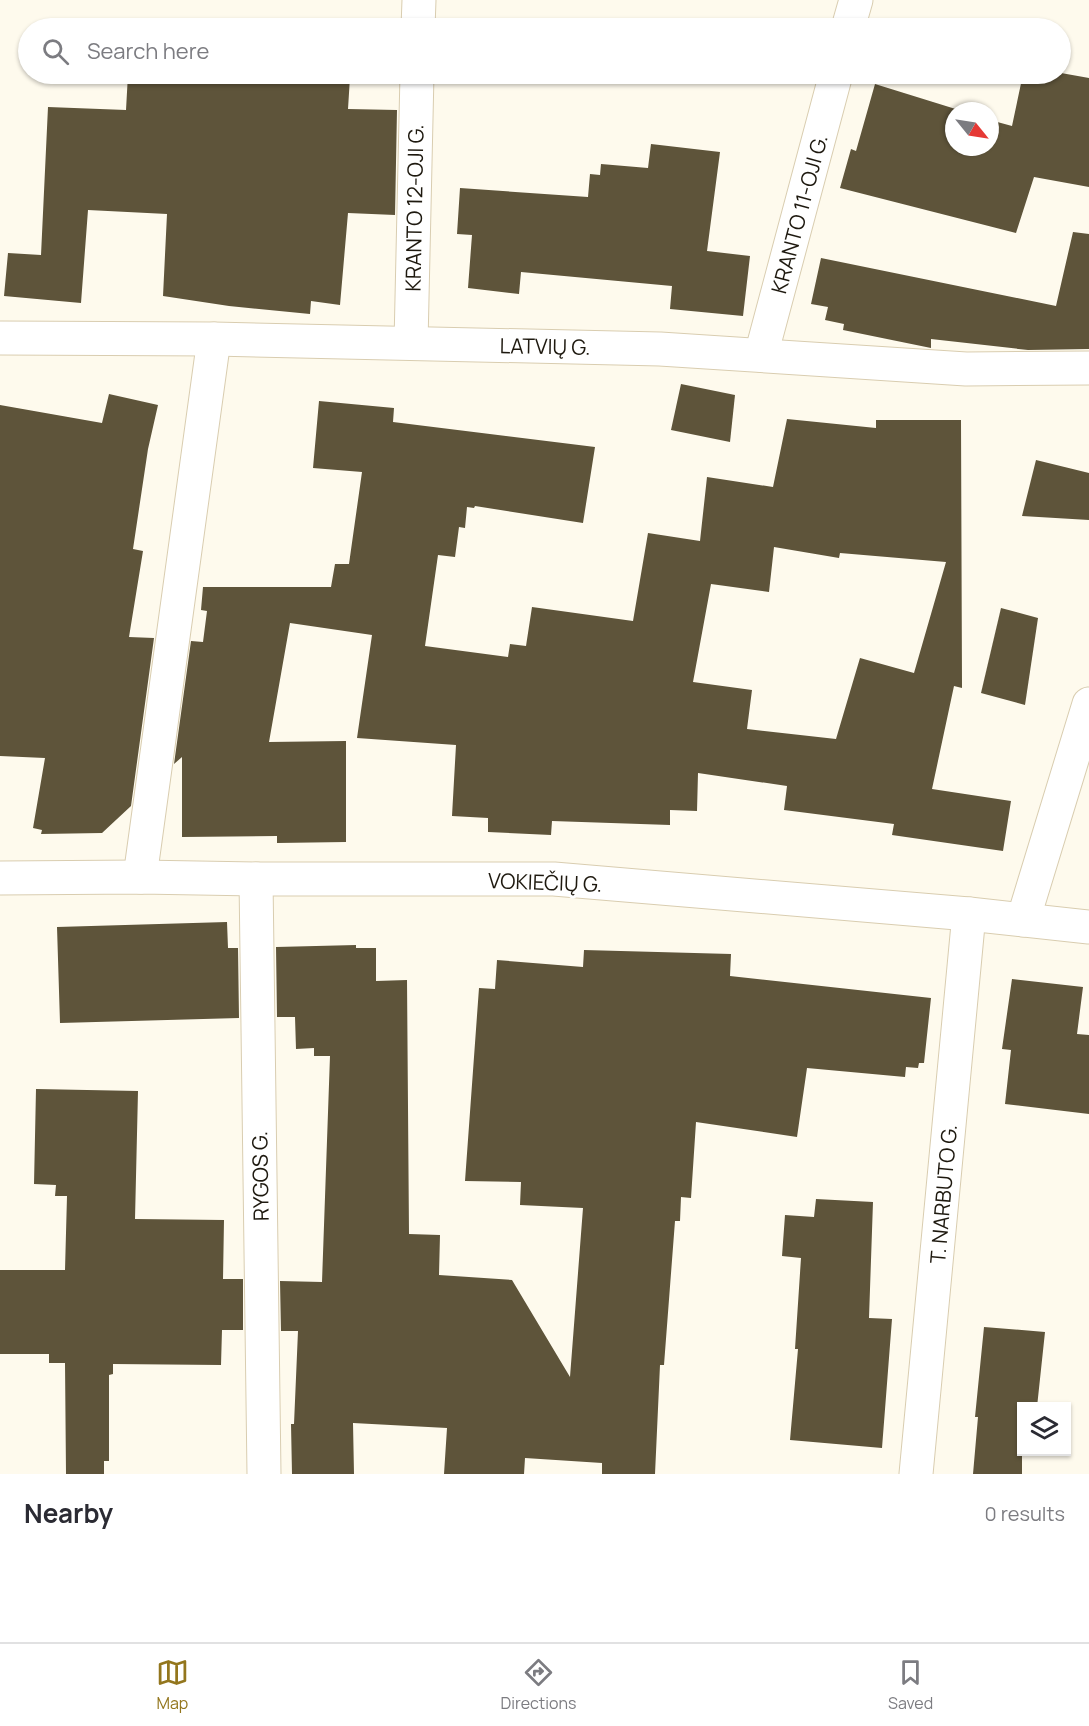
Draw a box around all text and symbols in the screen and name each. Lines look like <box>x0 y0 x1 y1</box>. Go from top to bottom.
search box <box>18 18 1071 84</box>
icon: search <box>39 35 72 68</box>
text: Search here <box>87 36 209 66</box>
north arrow <box>945 102 999 156</box>
street label: KRANTO 12-OJI G. <box>399 124 429 292</box>
street label: KRANTO 11-OJI G. <box>764 131 834 297</box>
street label: LATVIŲ G. <box>499 331 591 361</box>
street label: VOKIEČIŲ G. <box>487 866 603 898</box>
street label: T. NARBUTO G. <box>923 1123 963 1265</box>
street label: RYGOS G. <box>245 1131 275 1221</box>
map controls <box>1017 1402 1071 1456</box>
button: layers <box>1017 1402 1071 1456</box>
text: Nearby <box>24 1495 113 1531</box>
text: 0 results <box>985 1500 1065 1527</box>
tab: Map <box>156 1656 189 1714</box>
tab: Directions <box>501 1656 576 1714</box>
tab: Saved <box>888 1656 933 1714</box>

